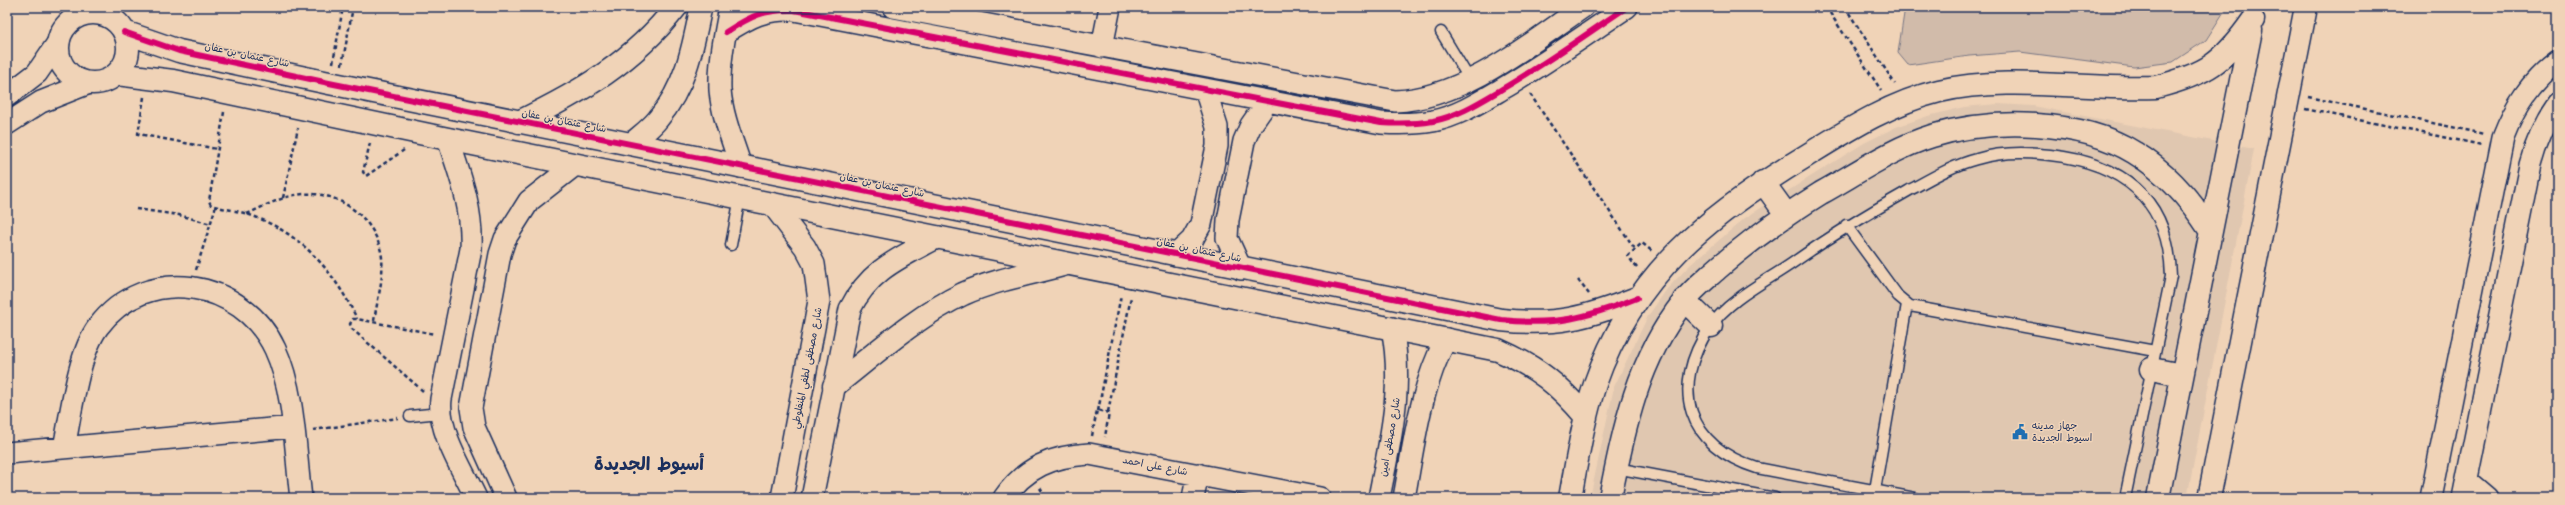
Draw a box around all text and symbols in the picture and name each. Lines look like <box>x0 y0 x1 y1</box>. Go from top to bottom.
street label: شارع عثمان بن عفان <box>203 38 291 72</box>
street label: شارع عثمان بن عفان <box>520 105 608 137</box>
street label: شارع عثمان بن عفان <box>838 168 926 202</box>
street label: شارع عثمان بن عفان <box>1155 233 1243 267</box>
street label: شارع مصطفى لطفي المنفلوطي <box>787 306 828 430</box>
street label: شارع مصطفى امين <box>1375 396 1405 478</box>
place label: جهاز مدينه اسيوط الجديدة <box>2032 418 2092 446</box>
public building icon: جهاز مدينه اسيوط الجديدة <box>2011 423 2029 441</box>
district label: أسيوط الجديدة <box>594 451 704 480</box>
street label: شارع على احمد <box>1121 452 1189 480</box>

